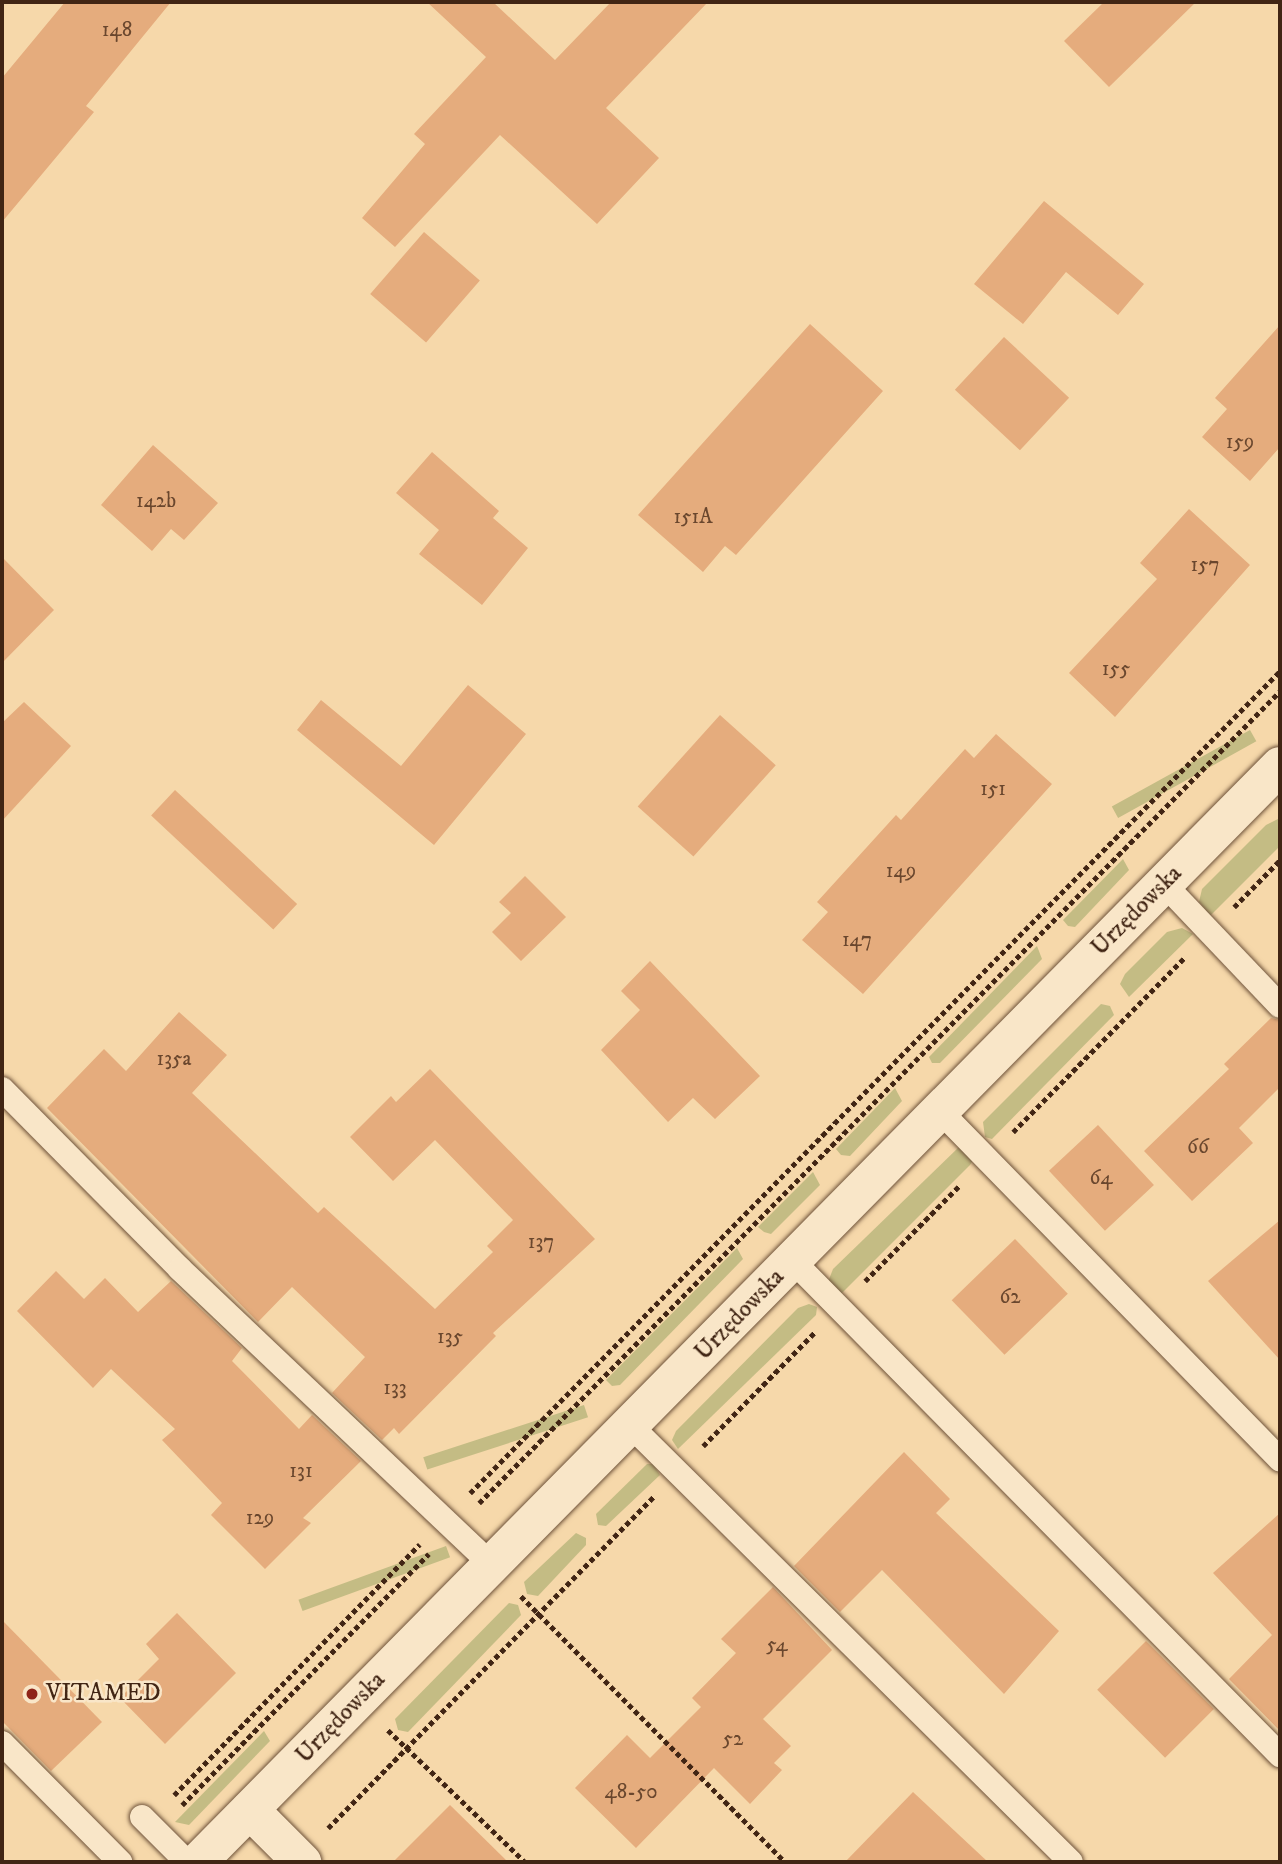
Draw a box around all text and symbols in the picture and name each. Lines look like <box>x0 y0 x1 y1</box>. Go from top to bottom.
house number: 148 <box>102 17 132 43</box>
house number: 159 <box>1226 429 1254 455</box>
house number: 142b <box>136 488 176 514</box>
house number: 151A <box>673 504 713 530</box>
house number: 157 <box>1190 552 1220 578</box>
house number: 155 <box>1102 656 1130 682</box>
house number: 151 <box>980 776 1006 802</box>
house number: 149 <box>886 858 916 884</box>
street label: Urzędowska <box>1086 860 1188 962</box>
house number: 147 <box>842 927 872 953</box>
house number: 135a <box>157 1046 191 1072</box>
house number: 66 <box>1187 1134 1209 1160</box>
house number: 64 <box>1089 1165 1113 1191</box>
house number: 137 <box>528 1229 554 1255</box>
street label: Urzędowska <box>689 1263 791 1367</box>
house number: 62 <box>999 1284 1021 1310</box>
house number: 135 <box>437 1324 463 1350</box>
house number: 133 <box>383 1375 407 1401</box>
house number: 131 <box>289 1458 313 1484</box>
house number: 129 <box>246 1505 274 1531</box>
house number: 54 <box>766 1632 788 1658</box>
street label: Urzędowska <box>290 1666 392 1770</box>
place label: VITAMED <box>46 1680 161 1708</box>
marker: VITAMED <box>24 1686 40 1702</box>
house number: 52 <box>723 1726 743 1752</box>
house number: 48-50 <box>605 1779 657 1805</box>

